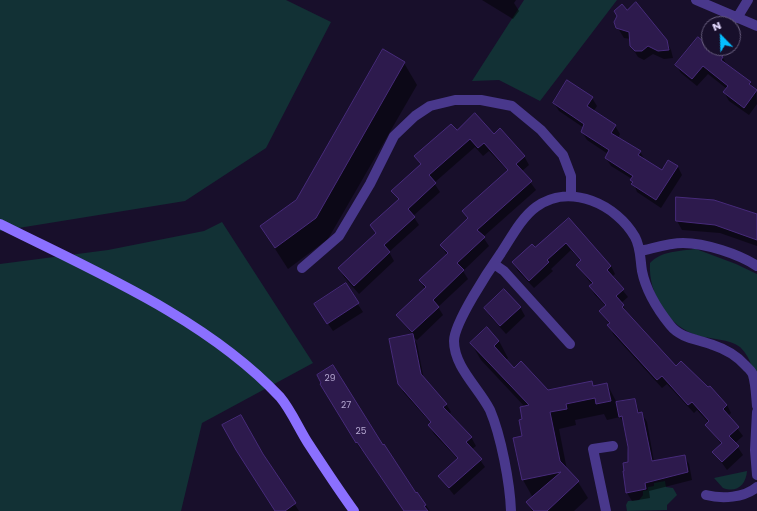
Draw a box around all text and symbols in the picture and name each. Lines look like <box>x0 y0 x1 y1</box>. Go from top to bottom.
north arrow <box>701 16 741 56</box>
text: N <box>710 17 724 35</box>
house number: 29 <box>325 374 335 384</box>
house number: 27 <box>341 401 351 411</box>
house number: 25 <box>356 427 366 437</box>

